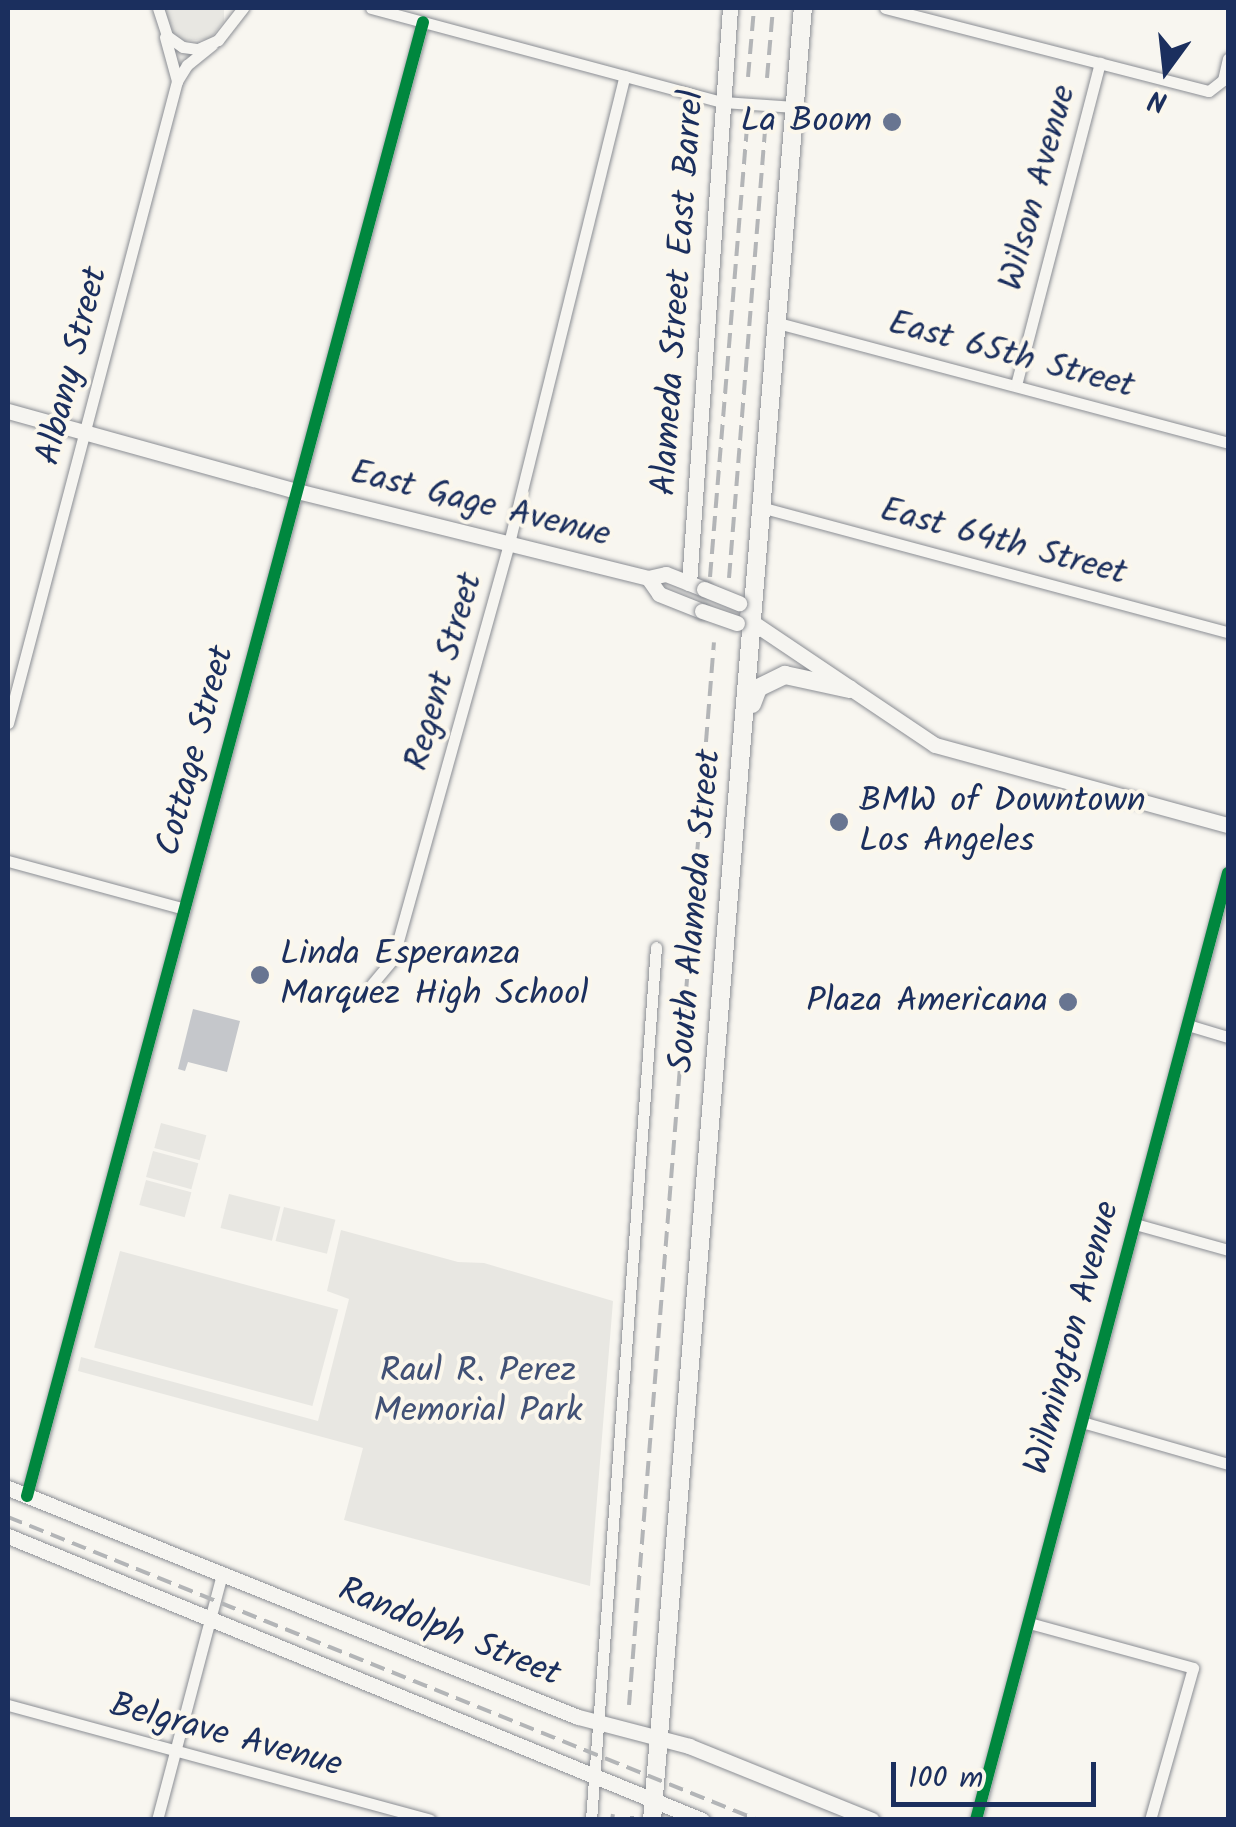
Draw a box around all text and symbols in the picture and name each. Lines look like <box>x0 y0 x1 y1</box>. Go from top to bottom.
north arrow <box>1116 20 1216 120</box>
text: N <box>1144 75 1172 123</box>
street label: Wilson Avenue <box>991 81 1087 295</box>
street label: Alameda Street East Barrel <box>644 89 714 497</box>
place label: La Boom <box>741 101 872 143</box>
marker: La Boom <box>881 111 903 133</box>
street label: Albany Street <box>28 263 118 469</box>
street label: East 65th Street <box>884 303 1138 409</box>
street label: East Gage Avenue <box>346 452 614 558</box>
street label: East 64th Street <box>875 490 1131 596</box>
street label: Regent Street <box>397 568 493 776</box>
street label: Cottage Street <box>148 641 244 861</box>
street label: South Alameda Street <box>661 748 731 1074</box>
place label: BMW of Downtown Los Angeles <box>859 781 1146 863</box>
marker: BMW of Downtown Los Angeles <box>828 811 850 833</box>
place label: Linda Esperanza Marquez High School <box>280 934 589 1016</box>
marker: Linda Esperanza Marquez High School <box>249 964 271 986</box>
place label: Plaza Americana <box>806 981 1048 1023</box>
marker: Plaza Americana <box>1057 991 1079 1013</box>
street label: Wilmington Avenue <box>1016 1197 1130 1479</box>
park label: Raul R. Perez Memorial Park <box>373 1351 583 1433</box>
street label: Randolph Street <box>332 1569 566 1697</box>
street label: Belgrave Avenue <box>105 1685 347 1787</box>
scale bar <box>896 1742 1101 1804</box>
text: 100 m <box>908 1755 983 1803</box>

